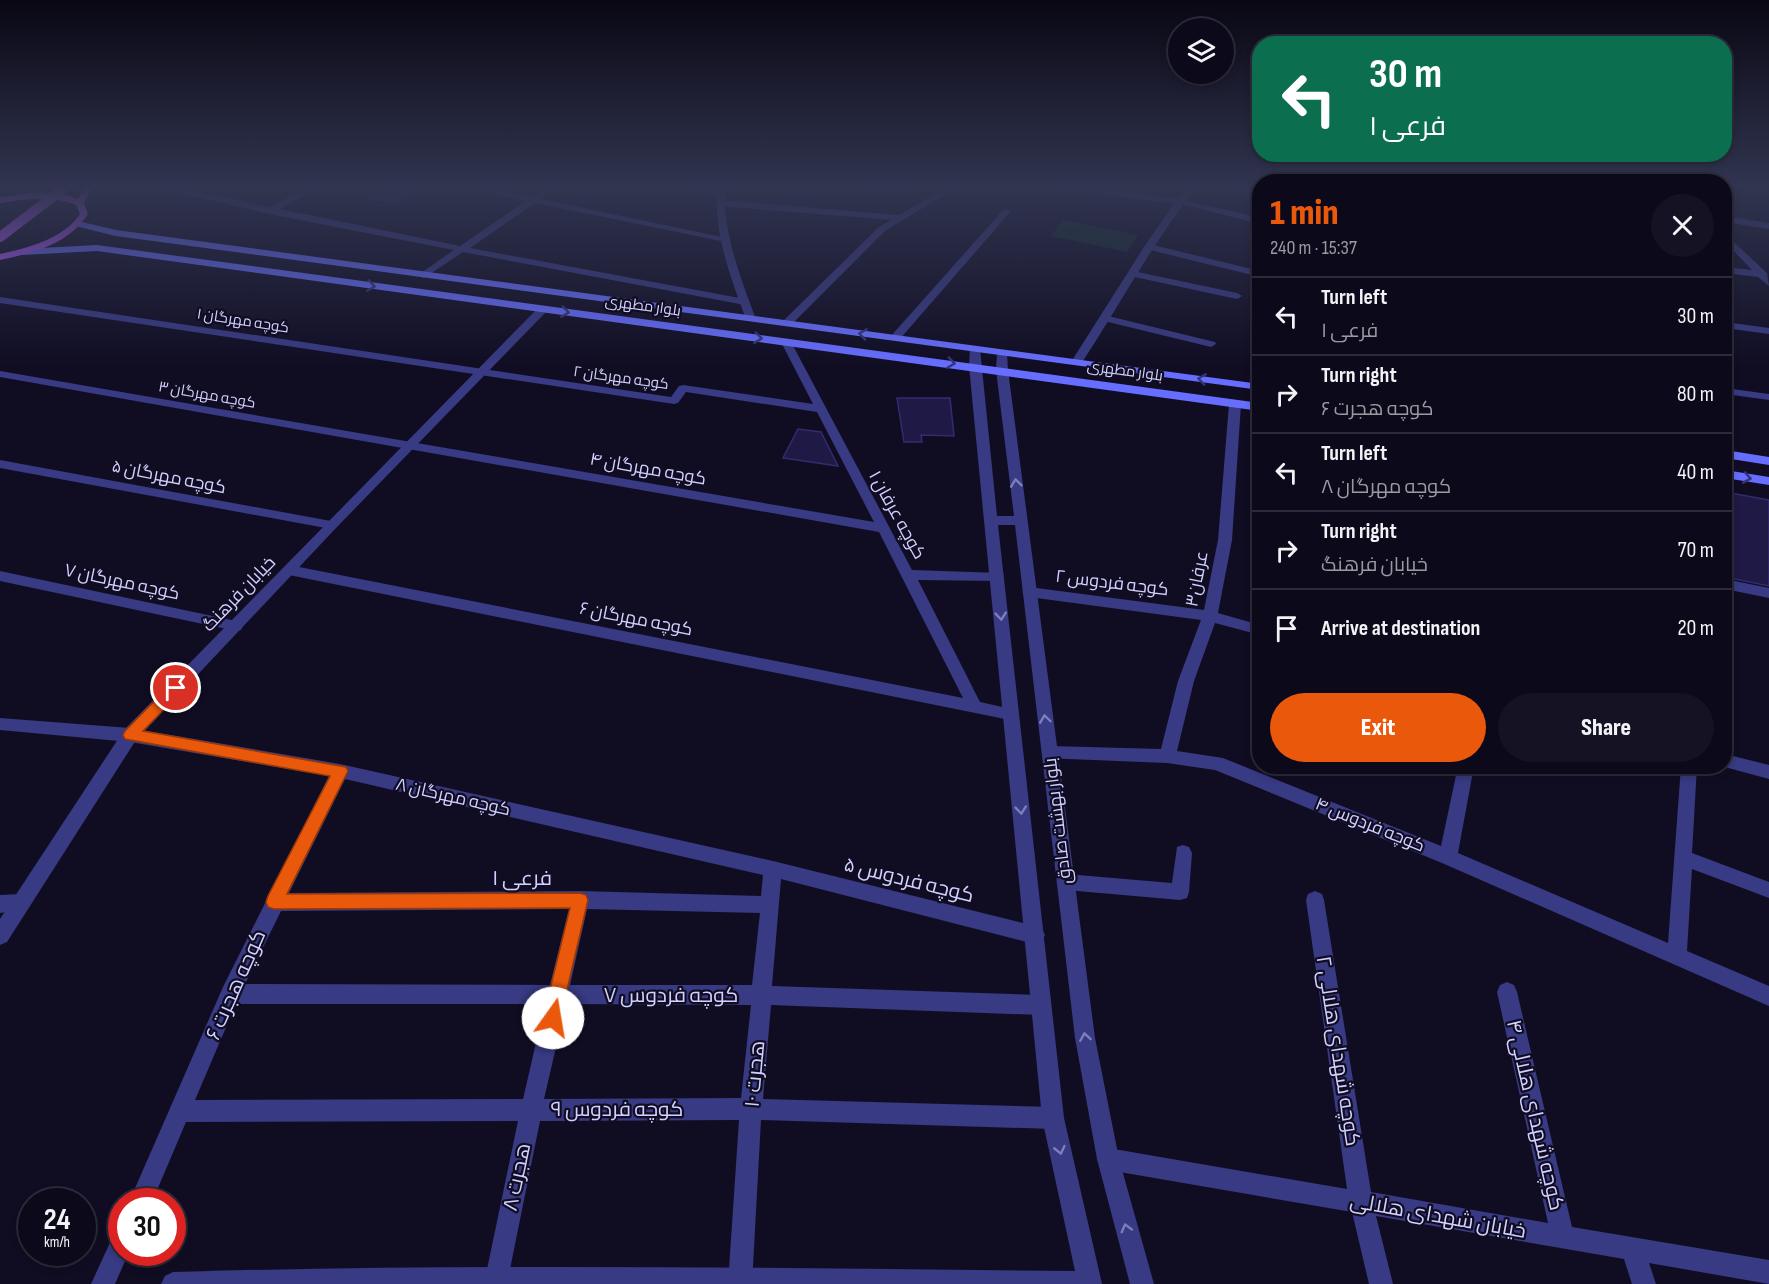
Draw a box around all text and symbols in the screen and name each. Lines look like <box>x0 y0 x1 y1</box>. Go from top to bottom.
map controls <box>1168 18 1234 84</box>
button: layers <box>1168 18 1234 84</box>
text: 30 m <box>1369 49 1442 100</box>
icon: left <box>1270 60 1348 138</box>
text: فرعی ۱ <box>1369 111 1446 143</box>
text: 1 min <box>1270 192 1338 235</box>
button: close <box>1651 194 1714 257</box>
text: 240 m · 15:37 <box>1270 236 1357 260</box>
one-way arrow <box>367 279 376 291</box>
text: Turn left <box>1321 284 1387 311</box>
street label: بلوار مطهری <box>604 291 682 321</box>
icon: left <box>1270 300 1303 333</box>
text: 30 m <box>1677 303 1714 330</box>
street label: کوچه مهرگان ۱ <box>196 304 290 338</box>
one-way arrow <box>560 306 569 318</box>
text: فرعی ۱ <box>1321 319 1378 343</box>
one-way arrow <box>858 328 868 340</box>
one-way arrow <box>753 331 762 344</box>
street label: بلوار مطهری <box>1086 356 1164 386</box>
one-way arrow <box>947 357 956 369</box>
street label: کوچه مهرگان ۲ <box>572 362 670 394</box>
text: Turn right <box>1321 362 1397 389</box>
one-way arrow <box>1197 373 1207 386</box>
street label: کوچه مهرگان ۳ <box>157 377 257 413</box>
icon: right <box>1270 378 1303 411</box>
text: 80 m <box>1677 381 1714 408</box>
text: کوچه هجرت ۶ <box>1321 397 1433 421</box>
text: Turn left <box>1321 440 1387 467</box>
street label: کوچه مهرگان ۴ <box>588 448 708 491</box>
street label: کوچه مهرگان ۵ <box>110 456 228 499</box>
icon: left <box>1270 456 1303 489</box>
text: 40 m <box>1677 459 1714 486</box>
street label: کوچه عرفان ۱ <box>863 467 930 563</box>
one-way arrow <box>1742 471 1752 483</box>
text: کوچه مهرگان ۸ <box>1321 475 1451 499</box>
one-way arrow <box>1010 479 1023 488</box>
text: Turn right <box>1321 518 1397 545</box>
icon: right <box>1270 534 1303 567</box>
text: 70 m <box>1678 537 1714 564</box>
street label: عرفان۳ <box>1181 549 1213 609</box>
street label: خیابان فرهنگ <box>198 552 280 636</box>
text: خیابان فرهنگ <box>1321 553 1428 577</box>
street label: کوچه مهرگان ۷ <box>62 560 182 605</box>
street label: کوچه فردوس ۲ <box>1054 566 1170 601</box>
street label: کوچه مهرگان ۶ <box>578 598 694 641</box>
one-way arrow <box>994 612 1007 621</box>
icon: arrive <box>1270 612 1303 645</box>
text: Arrive at destination <box>1321 615 1480 642</box>
text: 20 m <box>1678 615 1714 642</box>
pin <box>150 662 201 713</box>
icon: arrive <box>159 671 192 704</box>
button: Exit <box>1270 693 1486 762</box>
button: Share <box>1498 693 1714 762</box>
one-way arrow <box>1040 714 1052 723</box>
street label: بلوار بهشت صادق <box>1040 756 1077 885</box>
street label: کوچه مهرگان ۸ <box>393 774 513 821</box>
street label: کوچه فردوس ۴ <box>1312 793 1428 857</box>
one-way arrow <box>1014 806 1027 815</box>
street label: کوچه فردوس ۵ <box>841 852 977 909</box>
street label: فرعی ۱ <box>492 866 552 891</box>
street label: کوچه هجرت ۶ <box>201 926 272 1044</box>
street label: کوچه شهدای هلالی ۲ <box>1310 954 1365 1148</box>
street label: کوچه فردوس ۷ <box>604 983 738 1009</box>
position arrow <box>521 986 585 1050</box>
street label: کوچه شهدای هلالی ۴ <box>1500 1017 1569 1213</box>
one-way arrow <box>1079 1033 1091 1042</box>
street label: هجرت ۱۰ <box>740 1039 770 1109</box>
street label: کوچه فردوس ۹ <box>551 1097 683 1123</box>
street label: هجرت ۸ <box>498 1141 536 1213</box>
one-way arrow <box>1053 1144 1066 1154</box>
speed limit sign: 30 <box>108 1188 186 1266</box>
street label: خیابان شهدای هلالی <box>1348 1188 1528 1244</box>
text: 24 <box>44 1202 70 1238</box>
one-way arrow <box>1121 1223 1134 1233</box>
text: km/h <box>44 1233 70 1252</box>

